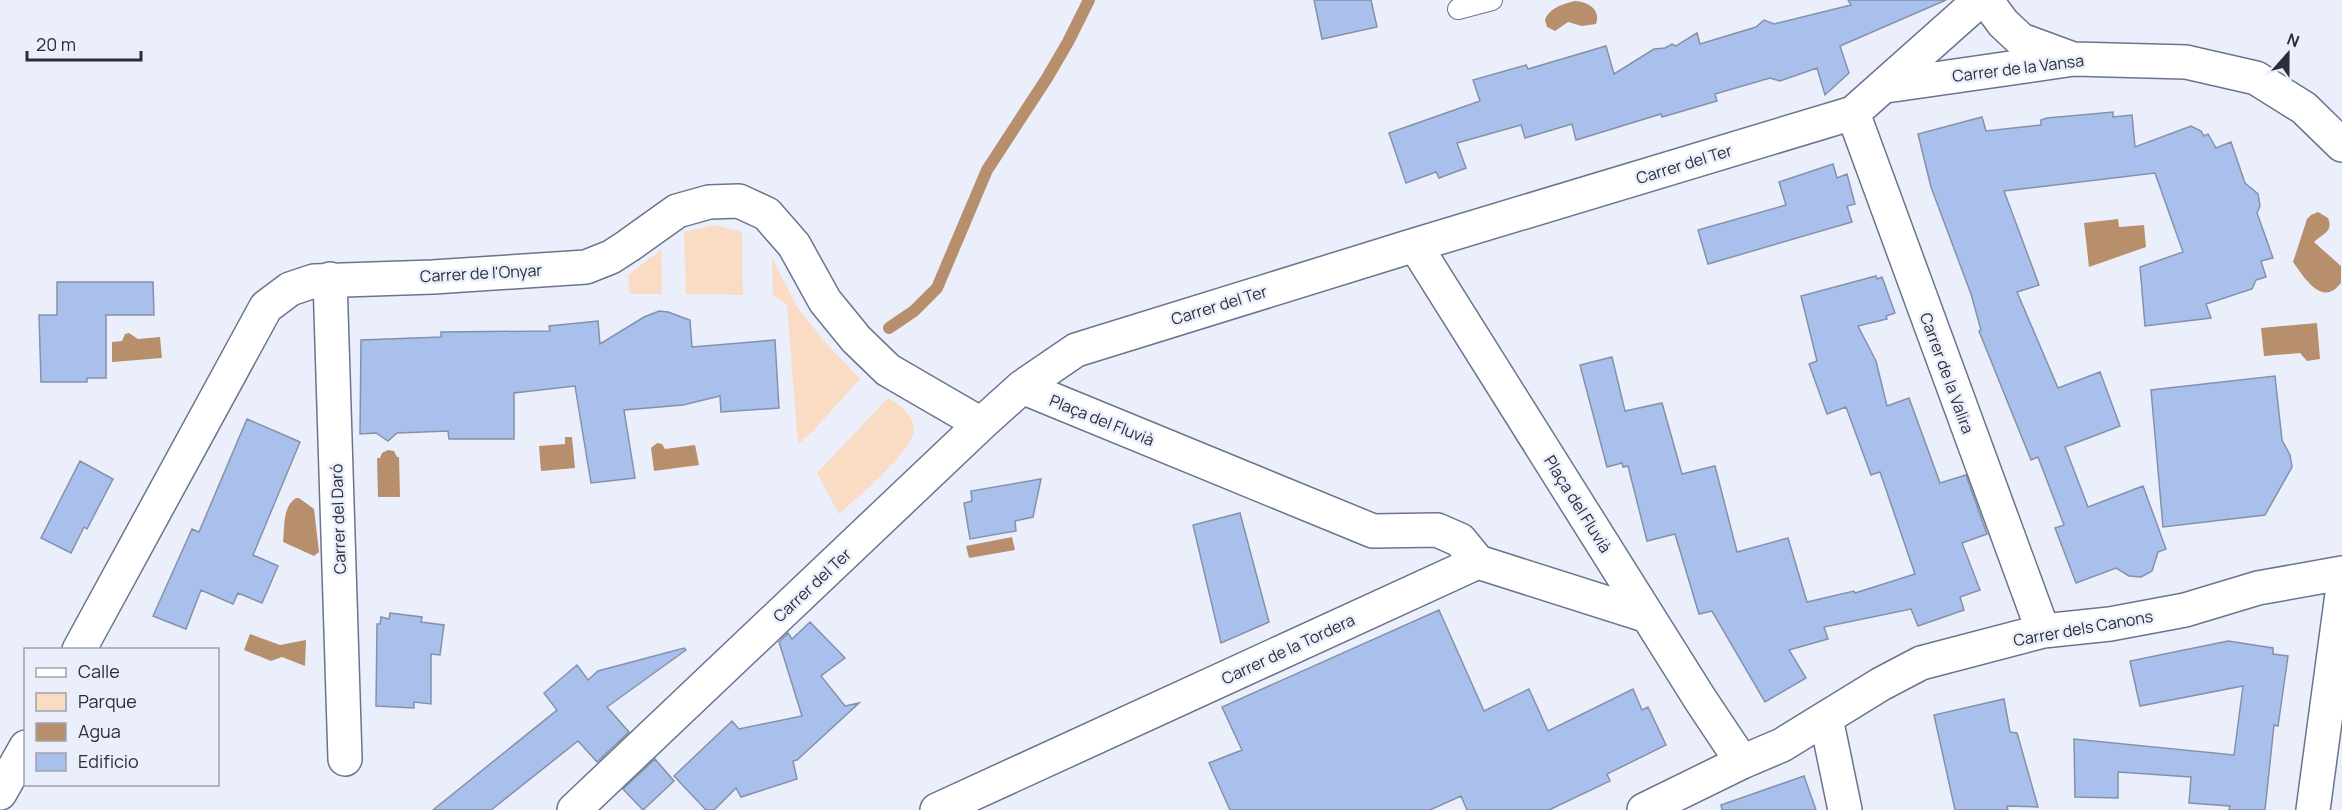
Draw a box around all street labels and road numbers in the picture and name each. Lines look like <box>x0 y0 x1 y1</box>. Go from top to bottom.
street label: Carrer de la Vansa <box>1951 49 2085 87</box>
street label: Carrer del Ter <box>1633 139 1735 189</box>
street label: Carrer de l'Onyar <box>419 259 543 287</box>
street label: Carrer del Ter <box>1168 280 1270 330</box>
street label: Carrer de la Valira <box>1915 309 1979 437</box>
street label: Plaça del Fluvià <box>1046 389 1158 451</box>
street label: Plaça del Fluvià <box>1539 451 1617 557</box>
street label: Carrer del Daró <box>325 463 351 575</box>
street label: Carrer del Ter <box>768 543 856 627</box>
street label: Carrer dels Canons <box>2011 605 2155 651</box>
street label: Carrer de la Tordera <box>1218 609 1358 689</box>

